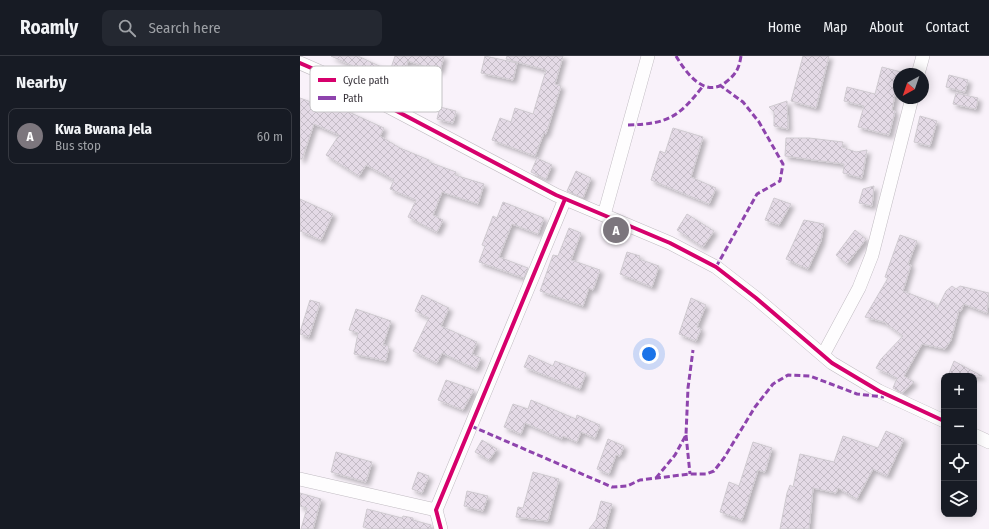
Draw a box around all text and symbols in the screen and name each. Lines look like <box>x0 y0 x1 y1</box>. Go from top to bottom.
search box <box>102 10 382 46</box>
text: Roamly <box>20 16 78 39</box>
icon: search <box>116 17 138 39</box>
text: Search here <box>148 19 221 37</box>
text: Home <box>768 19 801 36</box>
text: Map <box>823 19 847 36</box>
text: About <box>869 19 904 36</box>
text: Contact <box>926 19 969 36</box>
legend <box>310 66 442 112</box>
north arrow <box>893 68 929 104</box>
text: Nearby <box>16 72 67 93</box>
text: Cycle path <box>343 74 389 87</box>
text: Path <box>343 92 363 105</box>
text: Kwa Bwana Jela <box>55 120 152 138</box>
text: A <box>26 129 34 144</box>
text: 60 m <box>257 129 283 144</box>
text: Bus stop <box>55 138 101 153</box>
pin: A <box>603 215 629 245</box>
your location <box>639 344 659 364</box>
map controls <box>941 373 977 517</box>
button: + <box>941 373 977 409</box>
button: − <box>941 409 977 445</box>
button: locate <box>941 445 977 481</box>
button: layers <box>941 481 977 517</box>

